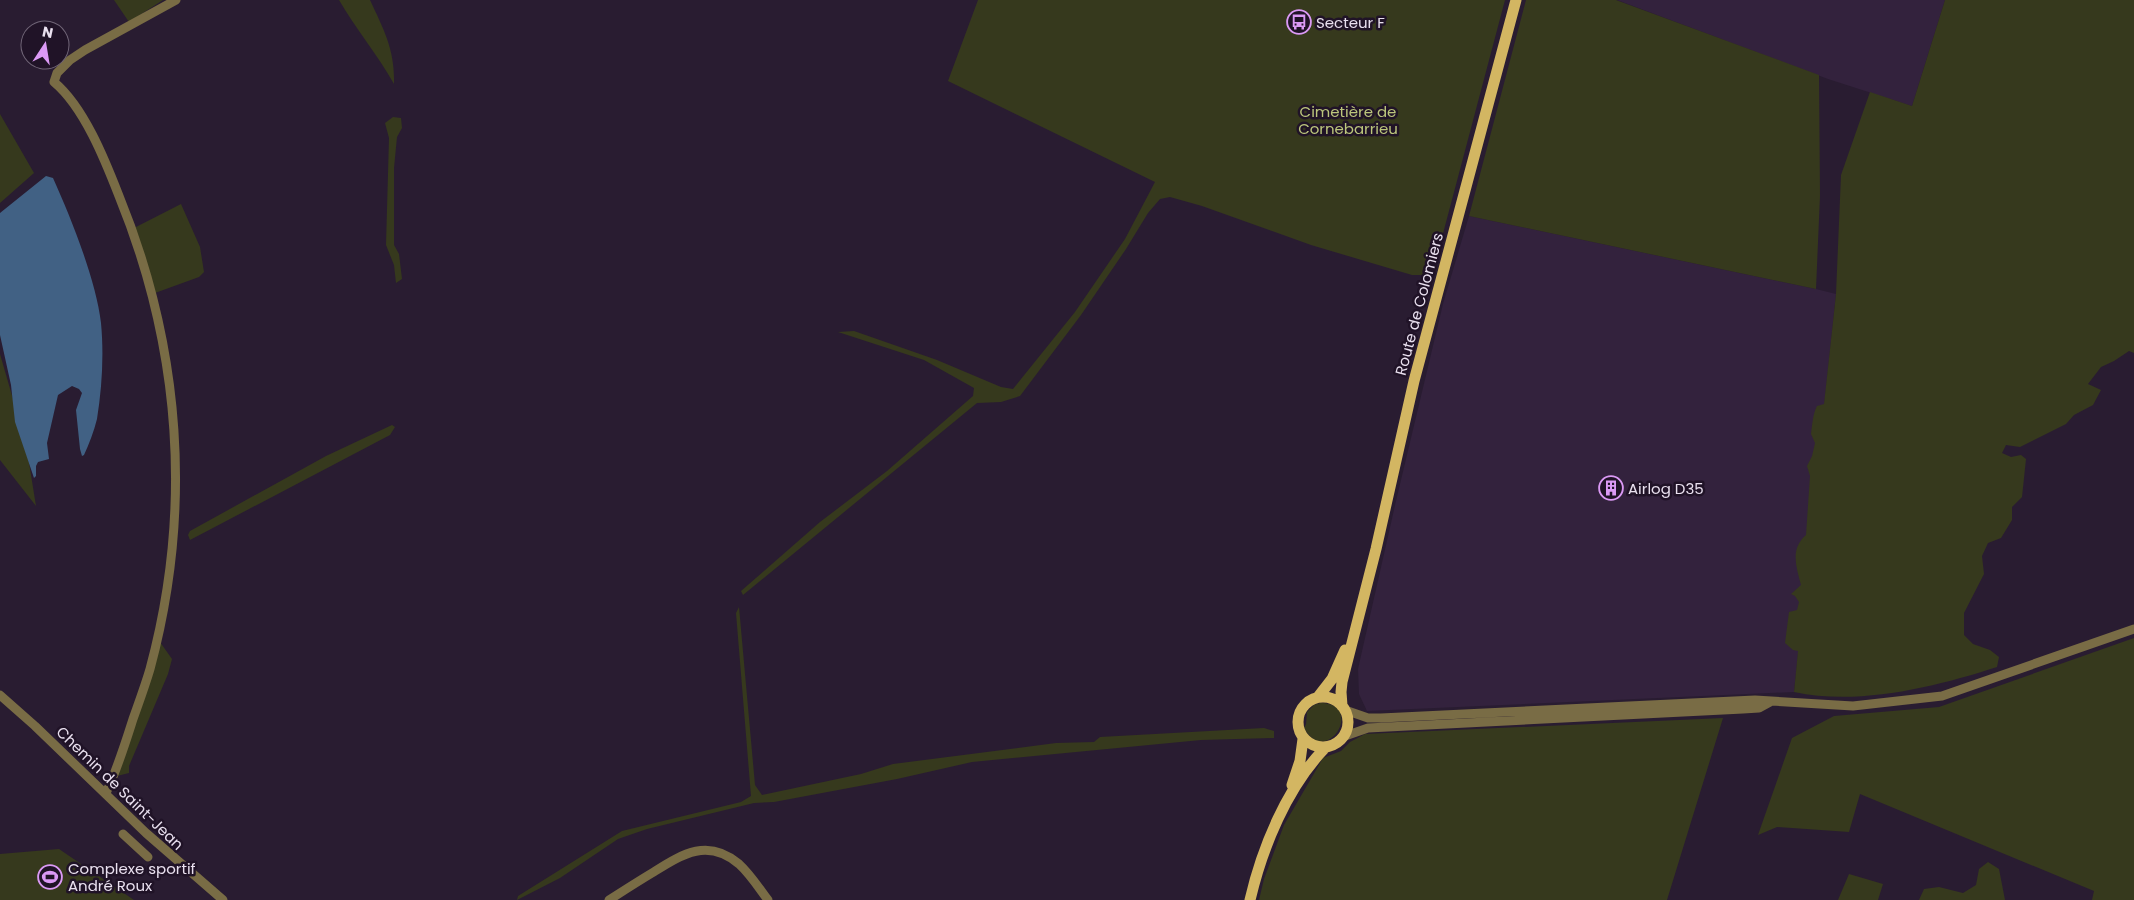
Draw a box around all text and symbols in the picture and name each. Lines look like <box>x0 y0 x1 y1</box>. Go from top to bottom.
bus stop icon: Secteur F <box>1286 9 1312 35</box>
place label: Secteur F <box>1316 12 1385 33</box>
north arrow <box>20 20 70 70</box>
text: N <box>40 21 55 43</box>
park label: Cimetière de Cornebarrieu <box>1298 101 1398 139</box>
street label: Route de Colomiers <box>1390 230 1448 378</box>
building icon: Airlog D35 <box>1598 475 1624 501</box>
place label: Airlog D35 <box>1628 478 1704 499</box>
street label: Chemin de Saint-Jean <box>52 722 188 854</box>
place label: Complexe sportif André Roux <box>68 858 196 896</box>
sports icon: Complexe sportif André Roux <box>37 864 63 890</box>

